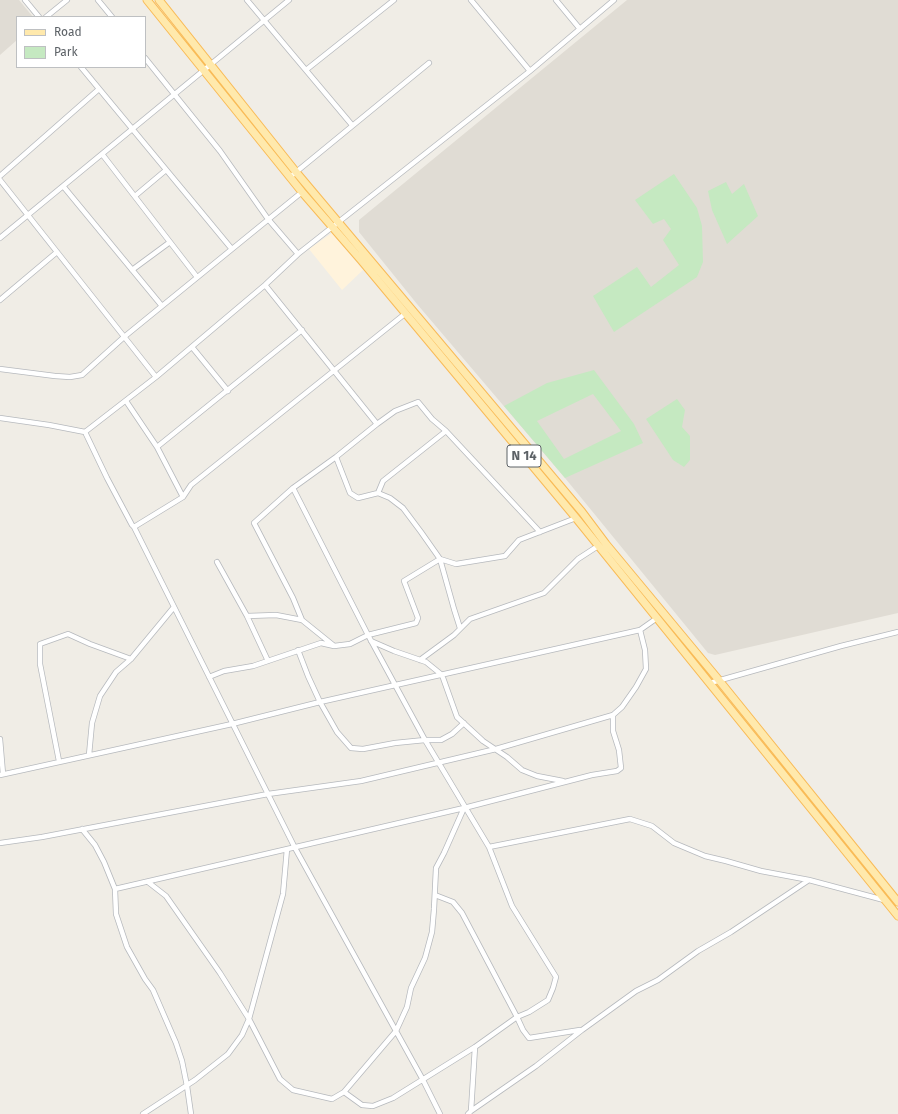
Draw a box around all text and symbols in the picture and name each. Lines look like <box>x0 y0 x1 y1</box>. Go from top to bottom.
legend <box>16 16 146 68</box>
text: Road <box>54 25 82 39</box>
text: Park <box>54 45 78 59</box>
road number: N 14 <box>507 445 541 467</box>

